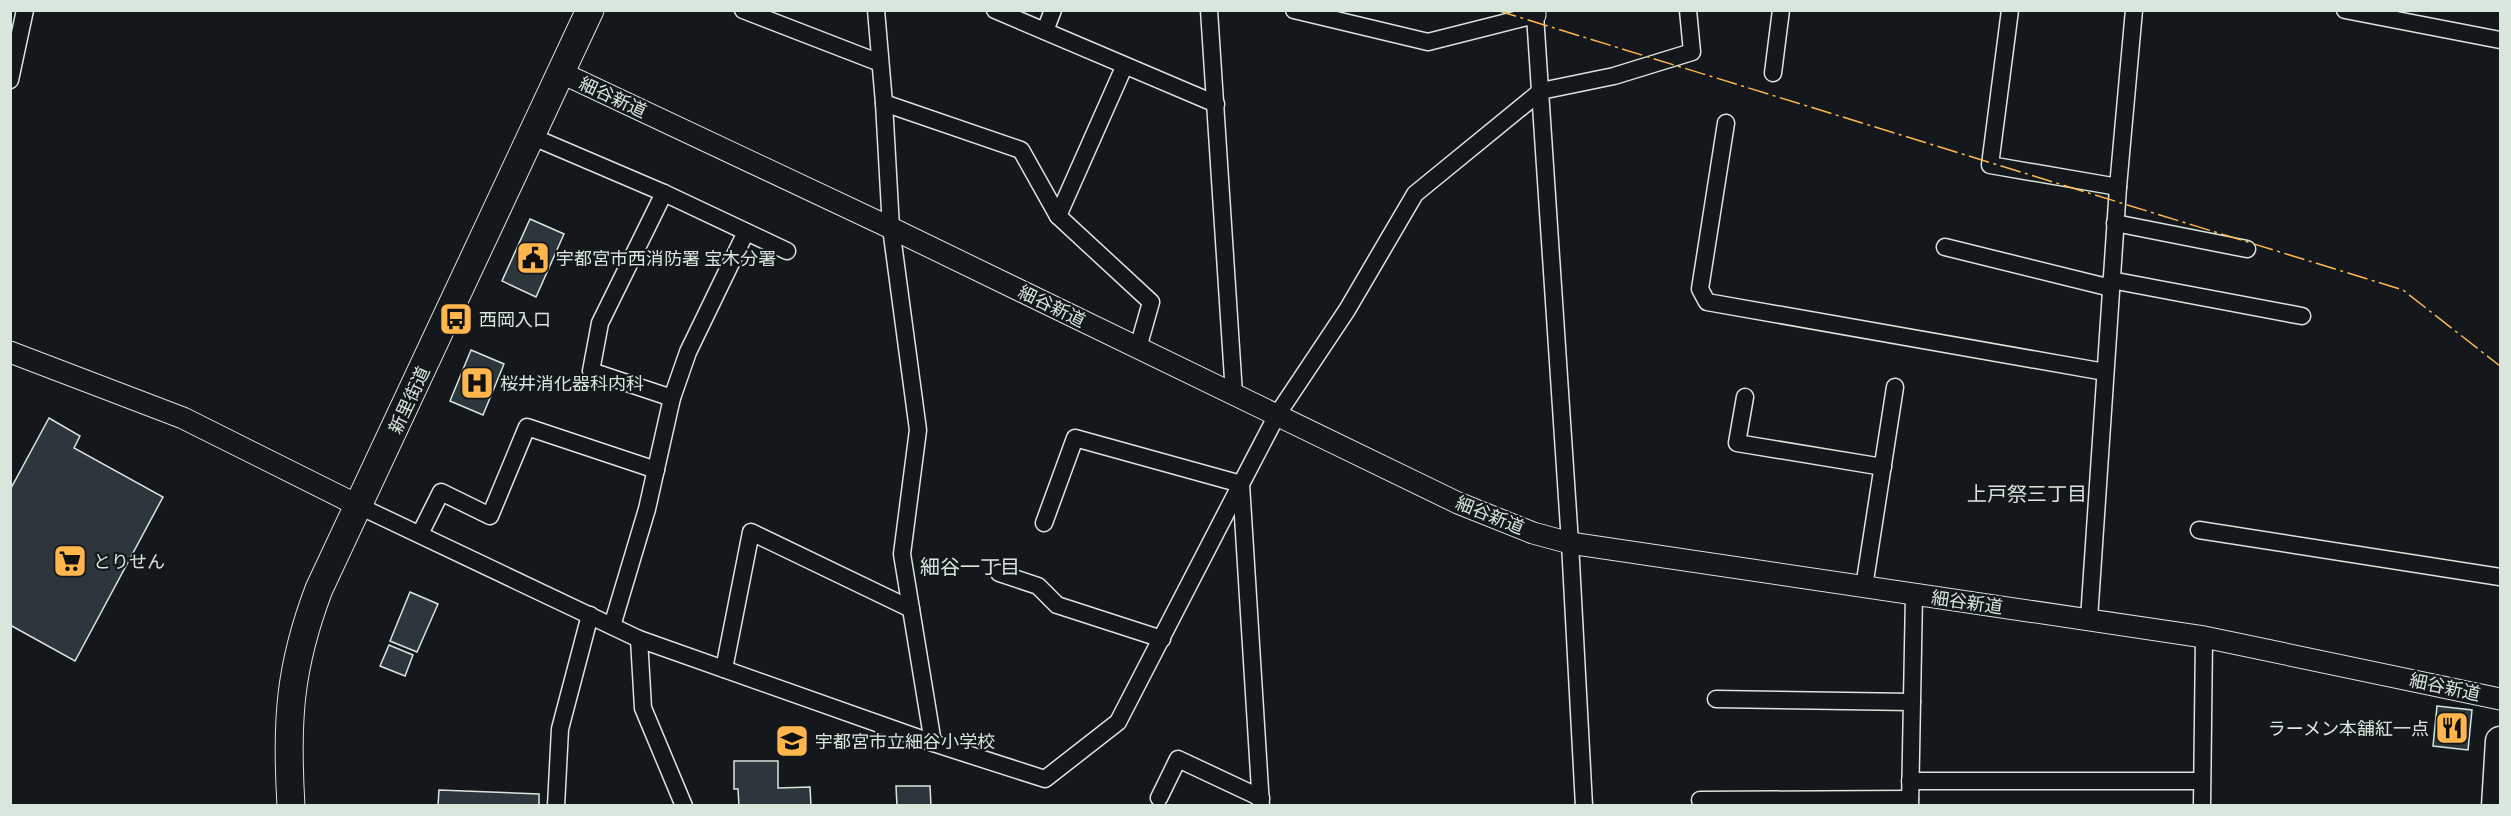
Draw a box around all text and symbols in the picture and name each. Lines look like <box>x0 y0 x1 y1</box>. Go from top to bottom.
street label: 細谷新道 <box>576 72 650 122</box>
public building icon: 宇都宮市西消防署 宝木分署 <box>515 240 551 276</box>
place label: 宇都宮市西消防署 宝木分署 <box>556 248 776 269</box>
street label: 細谷新道 <box>1015 281 1089 331</box>
bus stop icon: 西岡入口 <box>438 301 474 337</box>
place label: 西岡入口 <box>479 309 551 330</box>
street label: 新里街道 <box>384 363 434 437</box>
hospital icon: 桜井消化器科内科 <box>459 365 495 401</box>
place label: 桜井消化器科内科 <box>500 373 644 394</box>
district label: 上戸祭三丁目 <box>1967 482 2087 506</box>
street label: 細谷新道 <box>1453 492 1527 538</box>
supermarket icon: とりせん <box>52 543 88 579</box>
place label: とりせん <box>93 551 165 572</box>
district label: 細谷一丁目 <box>920 555 1020 579</box>
street label: 細谷新道 <box>1930 587 2004 617</box>
street label: 細谷新道 <box>2408 669 2482 705</box>
restaurant icon: ラーメン本舗紅一点 <box>2434 710 2470 746</box>
place label: ラーメン本舗紅一点 <box>2268 718 2429 739</box>
school or university icon: 宇都宮市立細谷小学校 <box>774 723 810 759</box>
place label: 宇都宮市立細谷小学校 <box>815 731 995 752</box>

